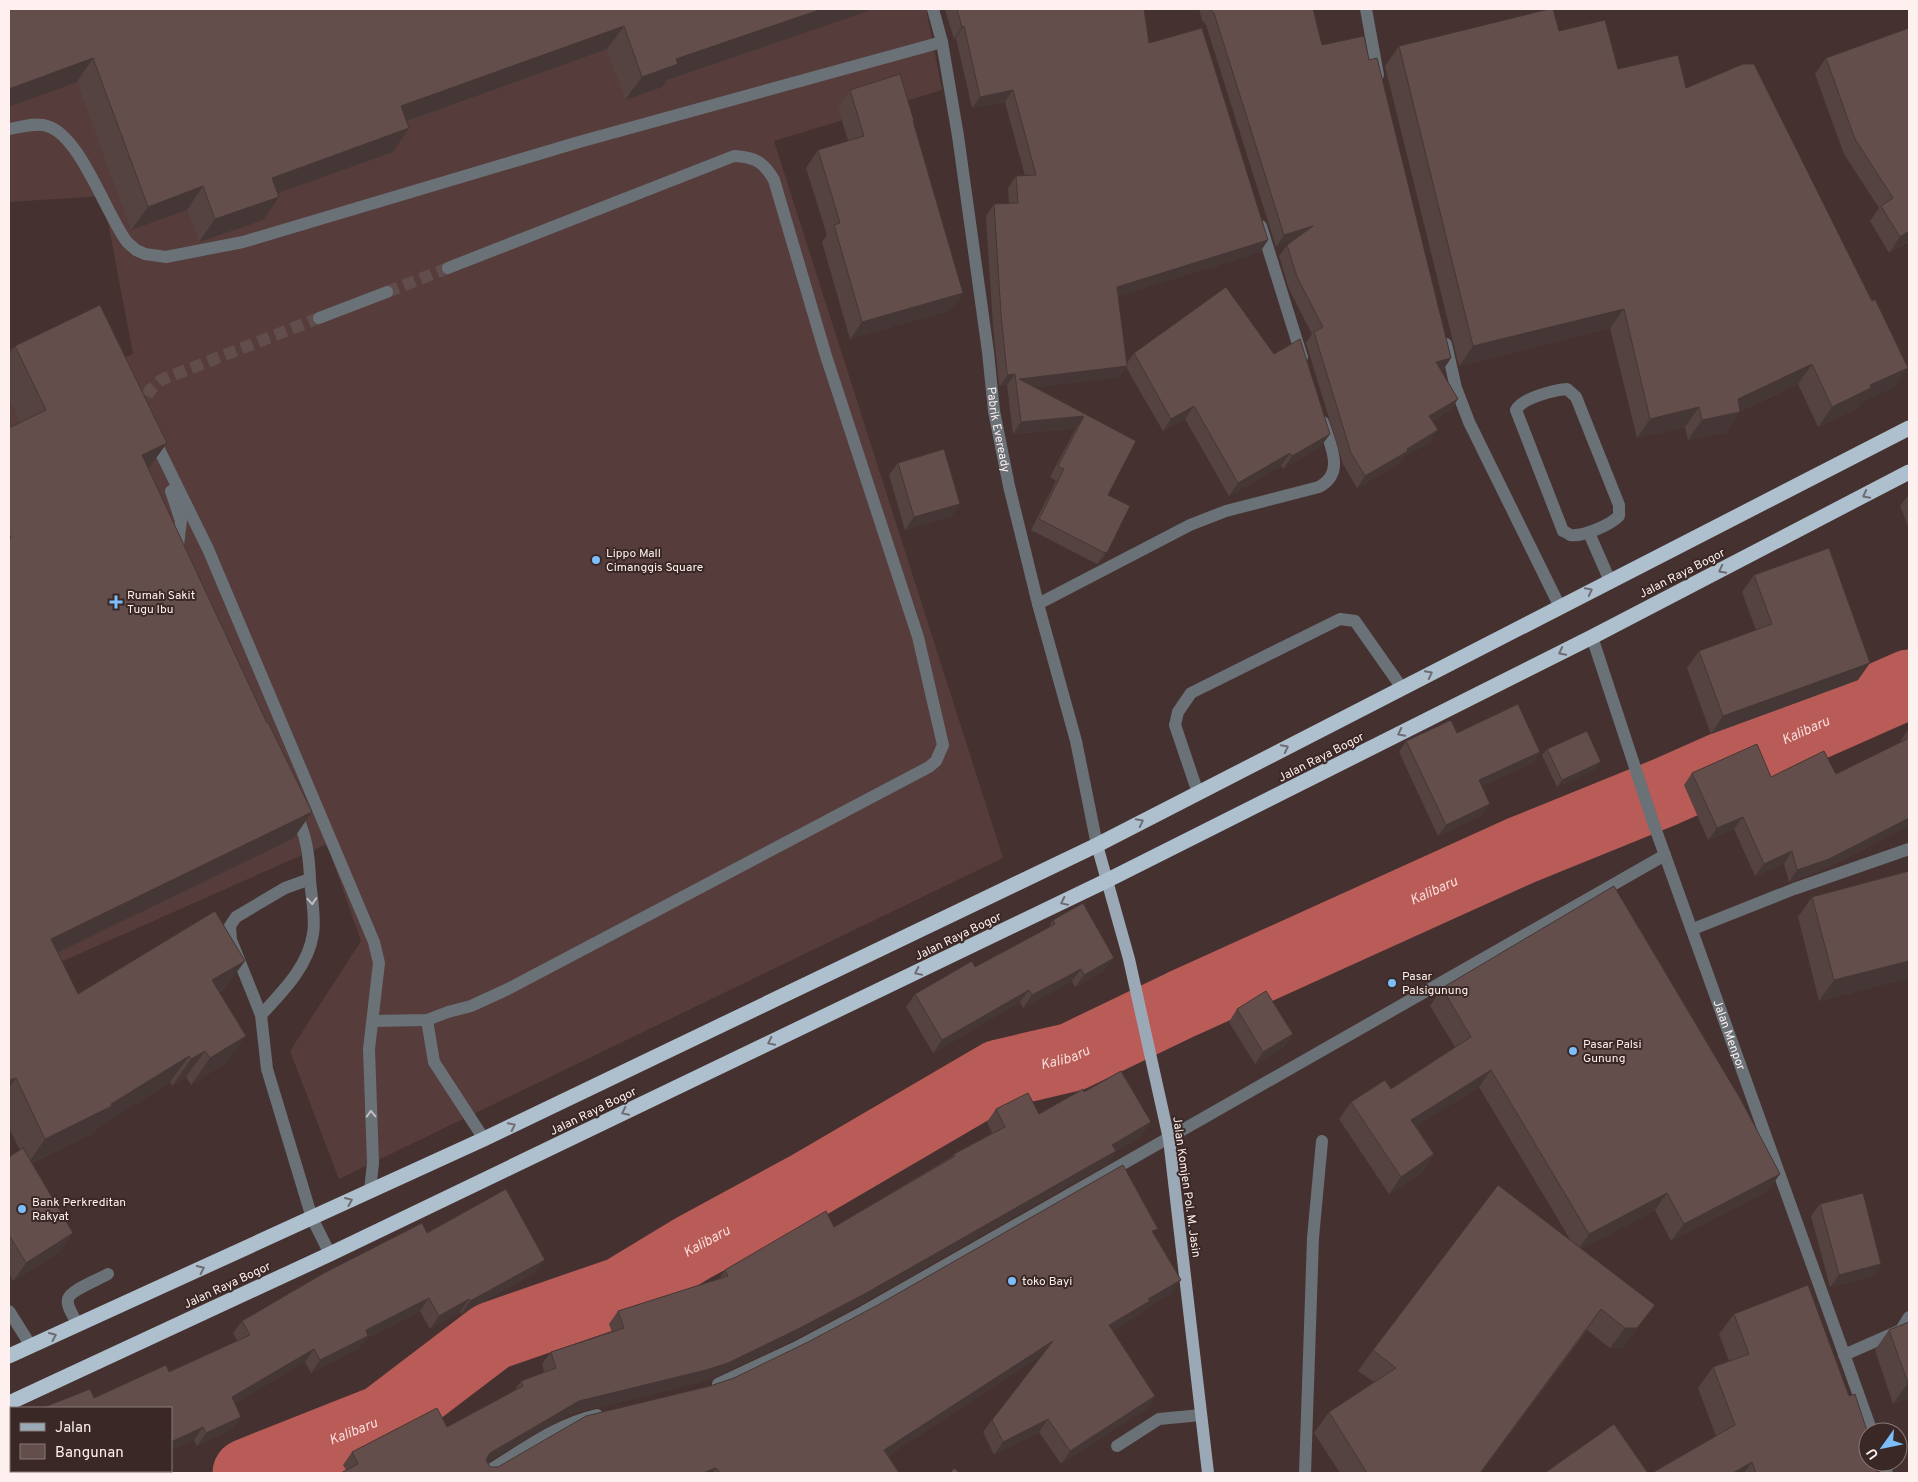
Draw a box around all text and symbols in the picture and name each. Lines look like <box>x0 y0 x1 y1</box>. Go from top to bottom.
street label: Pabrik Eveready <box>983 386 1013 474</box>
one-way arrow <box>1862 489 1871 499</box>
street label: Jalan Raya Bogor <box>1637 545 1728 602</box>
place label: Lippo Mall Cimanggis Square <box>606 546 703 576</box>
marker: Lippo Mall Cimanggis Square <box>590 554 602 566</box>
one-way arrow <box>1718 564 1727 574</box>
one-way arrow <box>1584 587 1593 597</box>
place label: Rumah Sakit Tugu Ibu <box>127 588 195 618</box>
marker: Rumah Sakit Tugu Ibu <box>109 595 123 609</box>
one-way arrow <box>1558 646 1567 656</box>
one-way arrow <box>1424 670 1433 680</box>
water label: Kalibaru <box>1779 713 1833 749</box>
one-way arrow <box>1397 727 1406 737</box>
street label: Jalan Raya Bogor <box>1276 729 1367 786</box>
one-way arrow <box>1280 744 1289 754</box>
one-way arrow <box>1135 818 1144 828</box>
water label: Kalibaru <box>1407 873 1461 910</box>
one-way arrow <box>1060 895 1069 906</box>
one-way arrow <box>306 897 317 905</box>
street label: Jalan Raya Bogor <box>913 909 1005 965</box>
one-way arrow <box>914 966 923 976</box>
place label: Pasar Palsigunung <box>1402 969 1468 999</box>
marker: Pasar Palsigunung <box>1386 977 1398 989</box>
street label: Jalan Menpor <box>1709 998 1749 1073</box>
one-way arrow <box>767 1036 776 1046</box>
place label: Pasar Palsi Gunung <box>1583 1037 1642 1067</box>
water label: Kalibaru <box>1039 1043 1093 1074</box>
marker: Pasar Palsi Gunung <box>1567 1045 1579 1057</box>
street label: Jalan Raya Bogor <box>548 1084 640 1140</box>
one-way arrow <box>621 1106 630 1116</box>
one-way arrow <box>366 1110 377 1118</box>
street label: Jalan Komjen Pol. M. Jasin <box>1168 1116 1204 1259</box>
one-way arrow <box>507 1121 516 1132</box>
place label: Bank Perkreditan Rakyat <box>32 1195 126 1225</box>
one-way arrow <box>344 1197 353 1207</box>
marker: Bank Perkreditan Rakyat <box>16 1203 28 1215</box>
water label: Kalibaru <box>681 1222 734 1262</box>
street label: Jalan Raya Bogor <box>181 1259 274 1313</box>
one-way arrow <box>196 1264 205 1275</box>
place label: toko Bayi <box>1022 1274 1072 1290</box>
marker: toko Bayi <box>1006 1275 1018 1287</box>
one-way arrow <box>48 1332 57 1343</box>
legend <box>10 1407 172 1472</box>
water label: Kalibaru <box>327 1415 381 1450</box>
text: Jalan <box>55 1419 92 1438</box>
north arrow <box>1858 1422 1908 1472</box>
text: Bangunan <box>55 1444 124 1463</box>
text: U <box>1864 1444 1883 1462</box>

